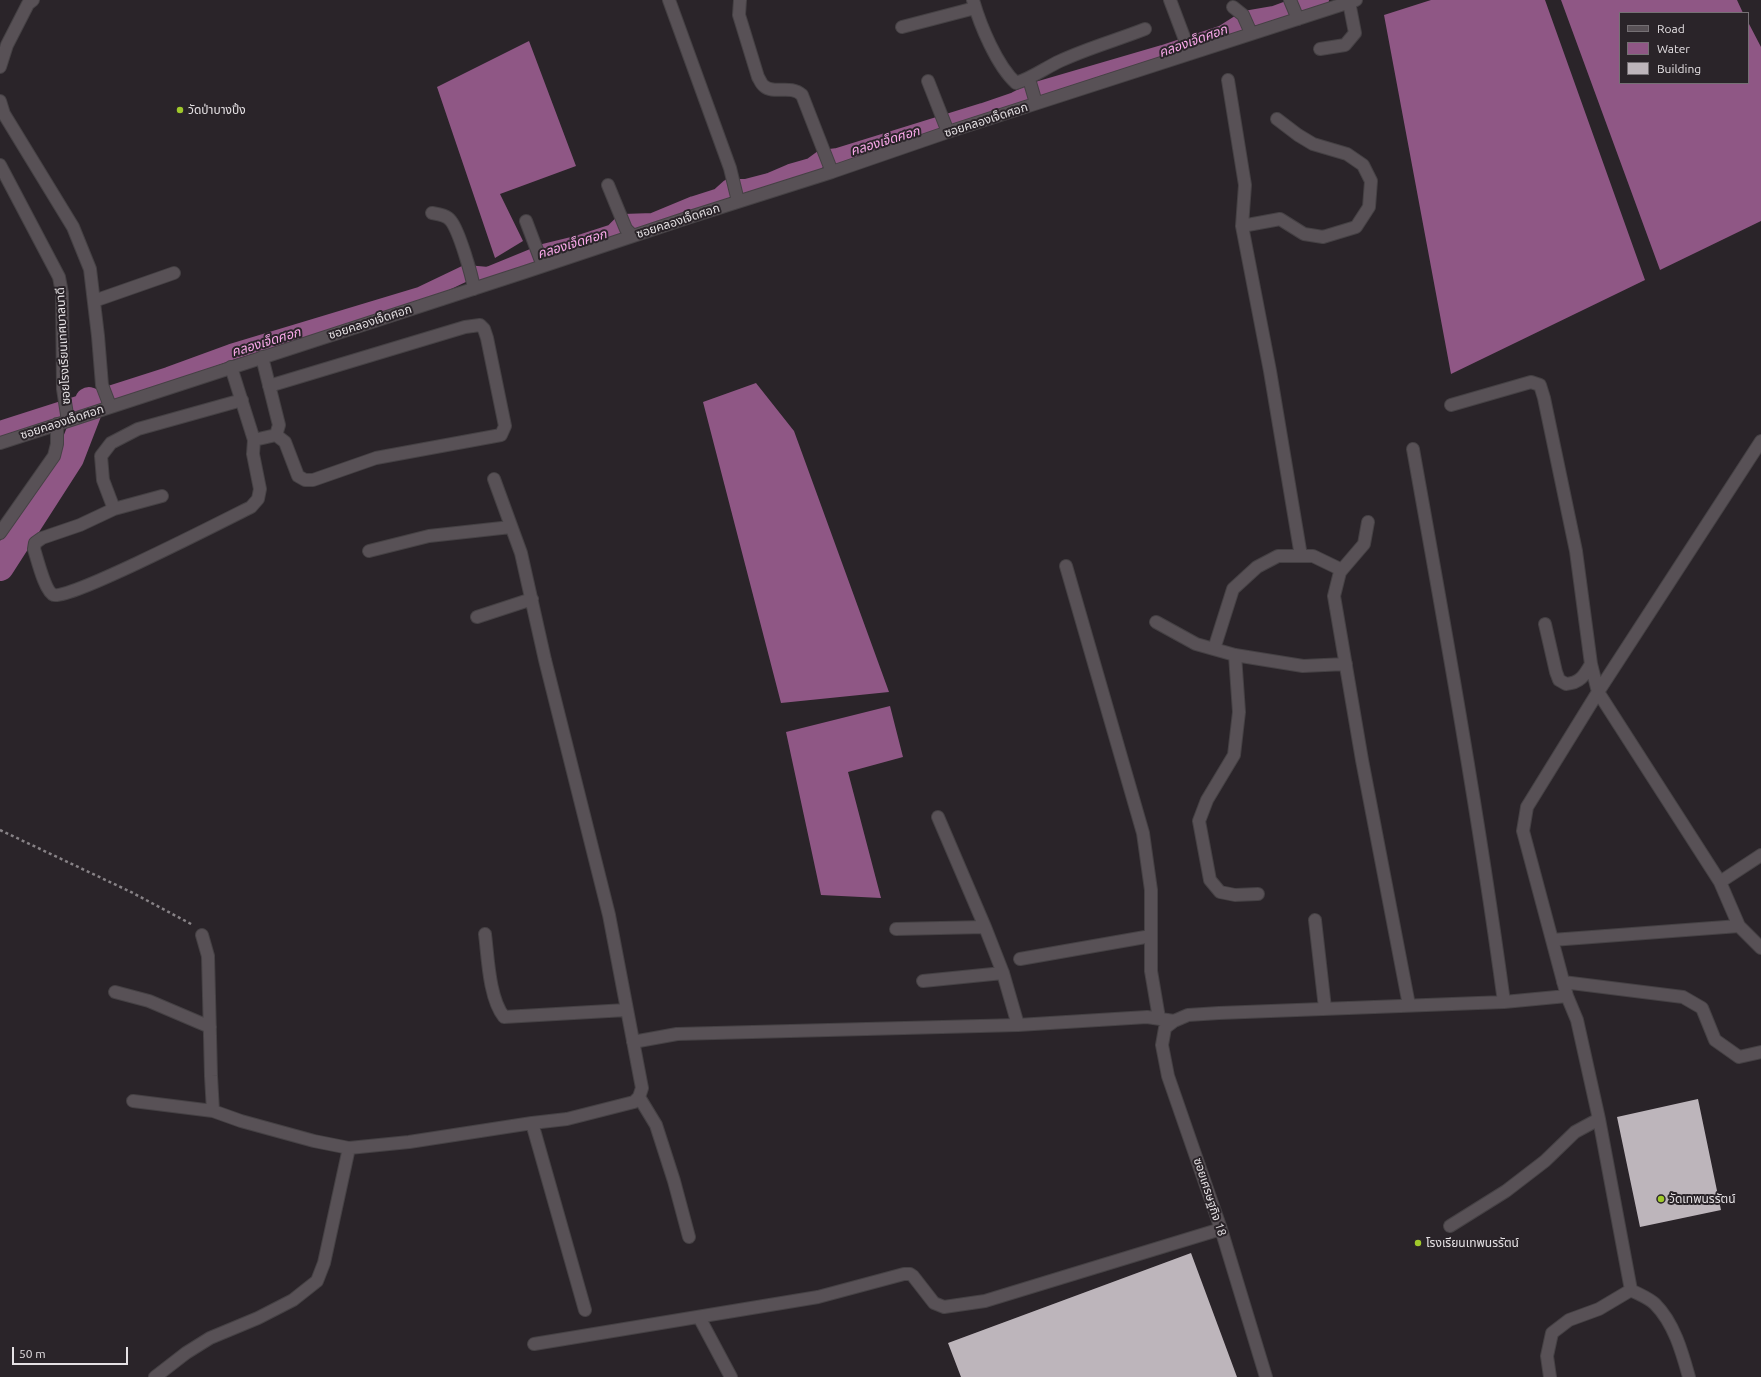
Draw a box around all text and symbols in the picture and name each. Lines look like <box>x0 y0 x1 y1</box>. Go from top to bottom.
legend <box>1619 12 1749 84</box>
water label: คลองเจ็ดศอก <box>1157 21 1229 61</box>
text: Road <box>1657 22 1685 35</box>
text: Water <box>1657 42 1690 55</box>
text: Building <box>1657 62 1701 75</box>
street label: ซอยคลองเจ็ดศอก <box>942 100 1030 140</box>
place label: วัดป่าบางปิ้ง <box>188 103 246 117</box>
marker: วัดป่าบางปิ้ง <box>175 105 185 115</box>
water label: คลองเจ็ดศอก <box>848 123 922 159</box>
street label: ซอยคลองเจ็ดศอก <box>634 201 722 241</box>
water label: คลองเจ็ดศอก <box>535 226 609 262</box>
street label: ซอยโรงเรียนเทศบาลนาดี <box>53 287 73 405</box>
street label: ซอยคลองเจ็ดศอก <box>326 302 414 342</box>
water label: คลองเจ็ดศอก <box>229 324 303 360</box>
street label: ซอยคลองเจ็ดศอก <box>18 402 106 442</box>
street label: ซอยเศรษฐกิจ 18 <box>1191 1156 1229 1238</box>
place label: วัดเทพนรรัตน์ <box>1669 1192 1736 1206</box>
marker: วัดเทพนรรัตน์ <box>1656 1194 1666 1204</box>
place label: โรงเรียนเทพนรรัตน์ <box>1426 1236 1519 1250</box>
marker: โรงเรียนเทพนรรัตน์ <box>1413 1238 1423 1248</box>
scale bar <box>14 1339 130 1365</box>
text: 50 m <box>19 1347 46 1360</box>

